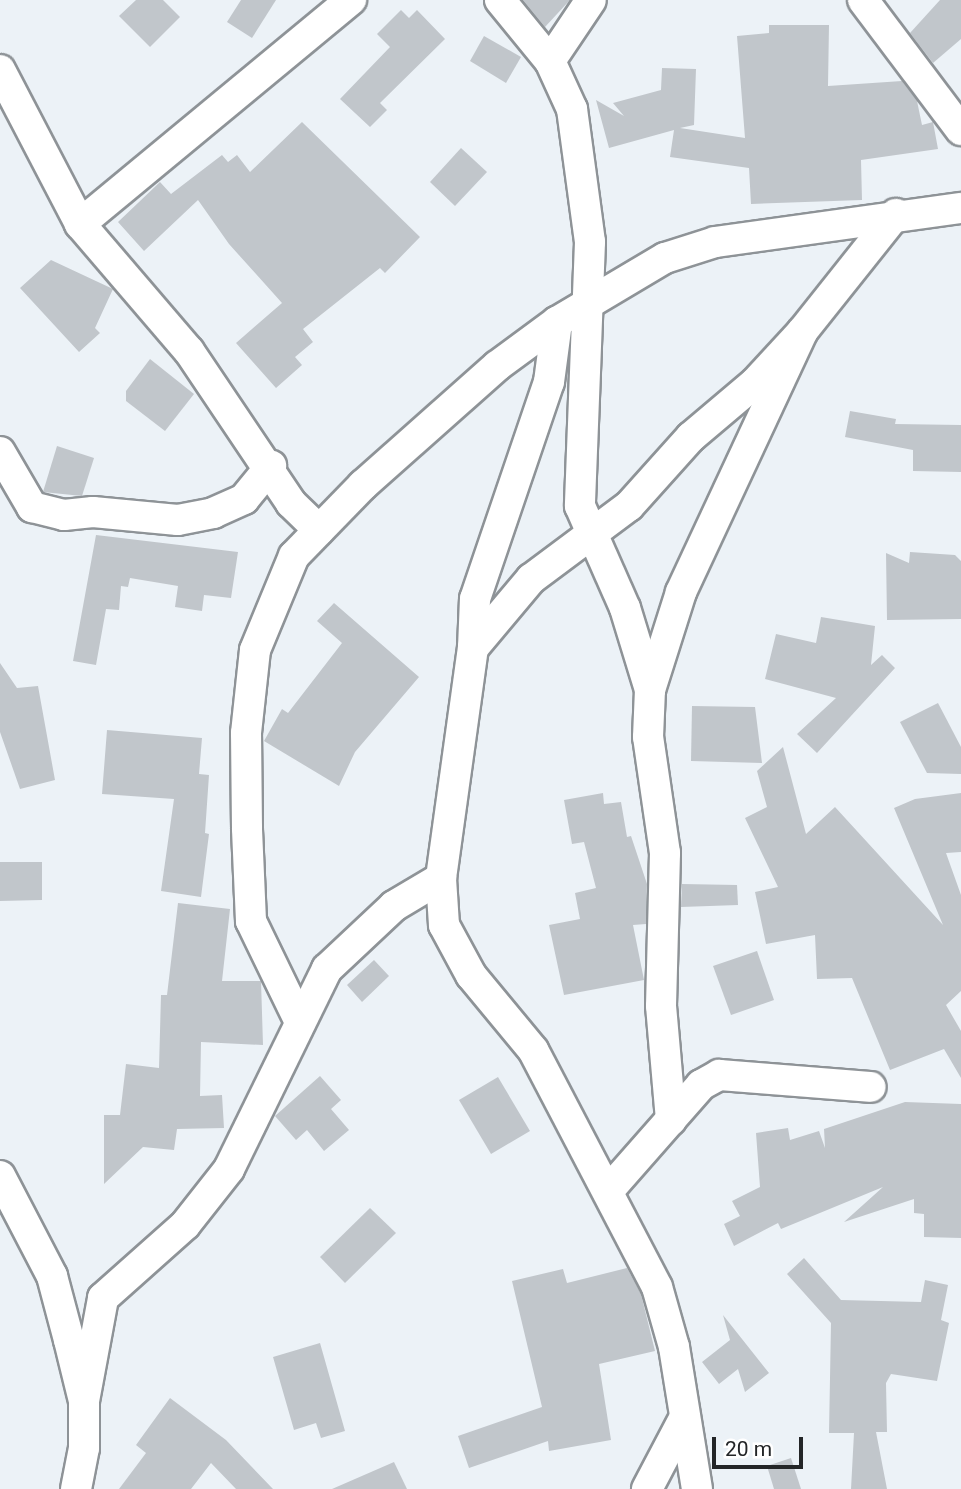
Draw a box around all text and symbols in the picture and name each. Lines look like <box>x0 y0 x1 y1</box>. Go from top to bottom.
scale bar <box>716 1422 807 1466</box>
text: 20 m <box>725 1437 772 1461</box>

